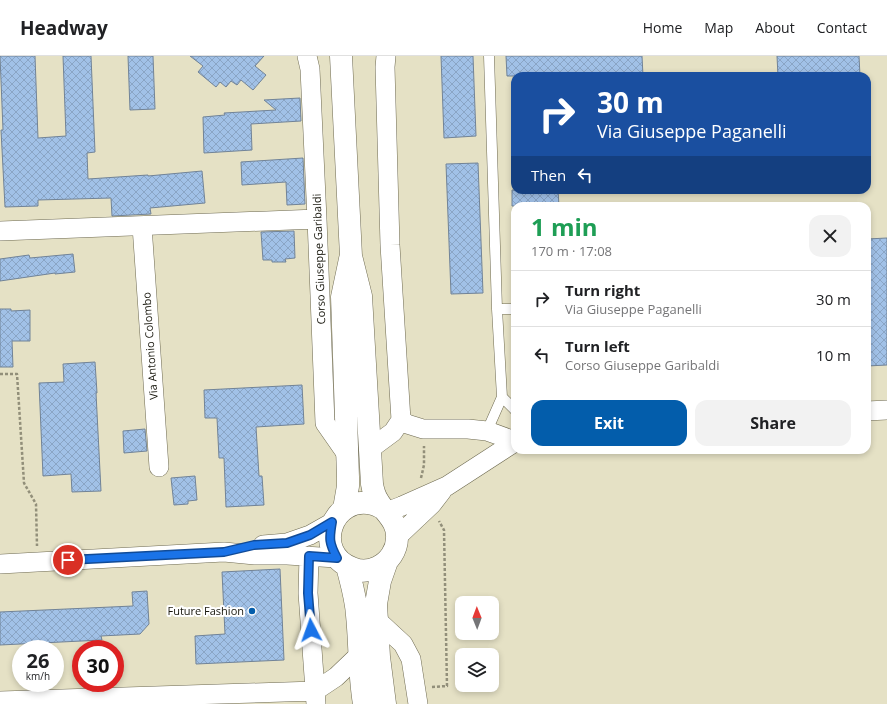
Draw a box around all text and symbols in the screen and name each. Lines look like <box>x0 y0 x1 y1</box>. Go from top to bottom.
text: Headway <box>20 15 108 41</box>
text: Home <box>643 18 682 37</box>
text: Map <box>704 18 733 37</box>
text: About <box>755 18 795 37</box>
text: Contact <box>817 18 867 37</box>
text: 30 m <box>597 83 664 121</box>
icon: right <box>531 88 583 140</box>
text: Via Giuseppe Paganelli <box>597 119 787 143</box>
icon: left <box>574 164 596 186</box>
text: Then <box>531 165 566 185</box>
street label: Corso Giuseppe Garibaldi <box>309 193 328 325</box>
text: 1 min <box>531 210 598 243</box>
button: close <box>809 215 851 257</box>
text: 170 m · 17:08 <box>531 242 612 260</box>
text: Turn right <box>565 280 640 300</box>
icon: right <box>531 288 553 310</box>
text: 30 m <box>816 289 851 309</box>
street label: Via Antonio Colombo <box>138 291 161 400</box>
text: Via Giuseppe Paganelli <box>565 300 702 318</box>
text: Turn left <box>565 336 630 356</box>
icon: left <box>531 344 553 366</box>
text: 10 m <box>816 345 851 365</box>
text: Corso Giuseppe Garibaldi <box>565 356 719 374</box>
button: Exit <box>531 400 687 446</box>
button: Share <box>695 400 851 446</box>
pin <box>51 543 85 577</box>
icon: arrive <box>57 549 79 571</box>
north arrow <box>455 596 499 640</box>
map controls <box>455 596 499 692</box>
place label: Future Fashion <box>167 603 244 618</box>
marker: Future Fashion <box>247 606 257 616</box>
position arrow <box>290 609 332 651</box>
speed limit sign: 30 <box>72 640 124 692</box>
text: 26 <box>27 647 49 674</box>
button: layers <box>455 648 499 692</box>
text: km/h <box>26 669 50 683</box>

